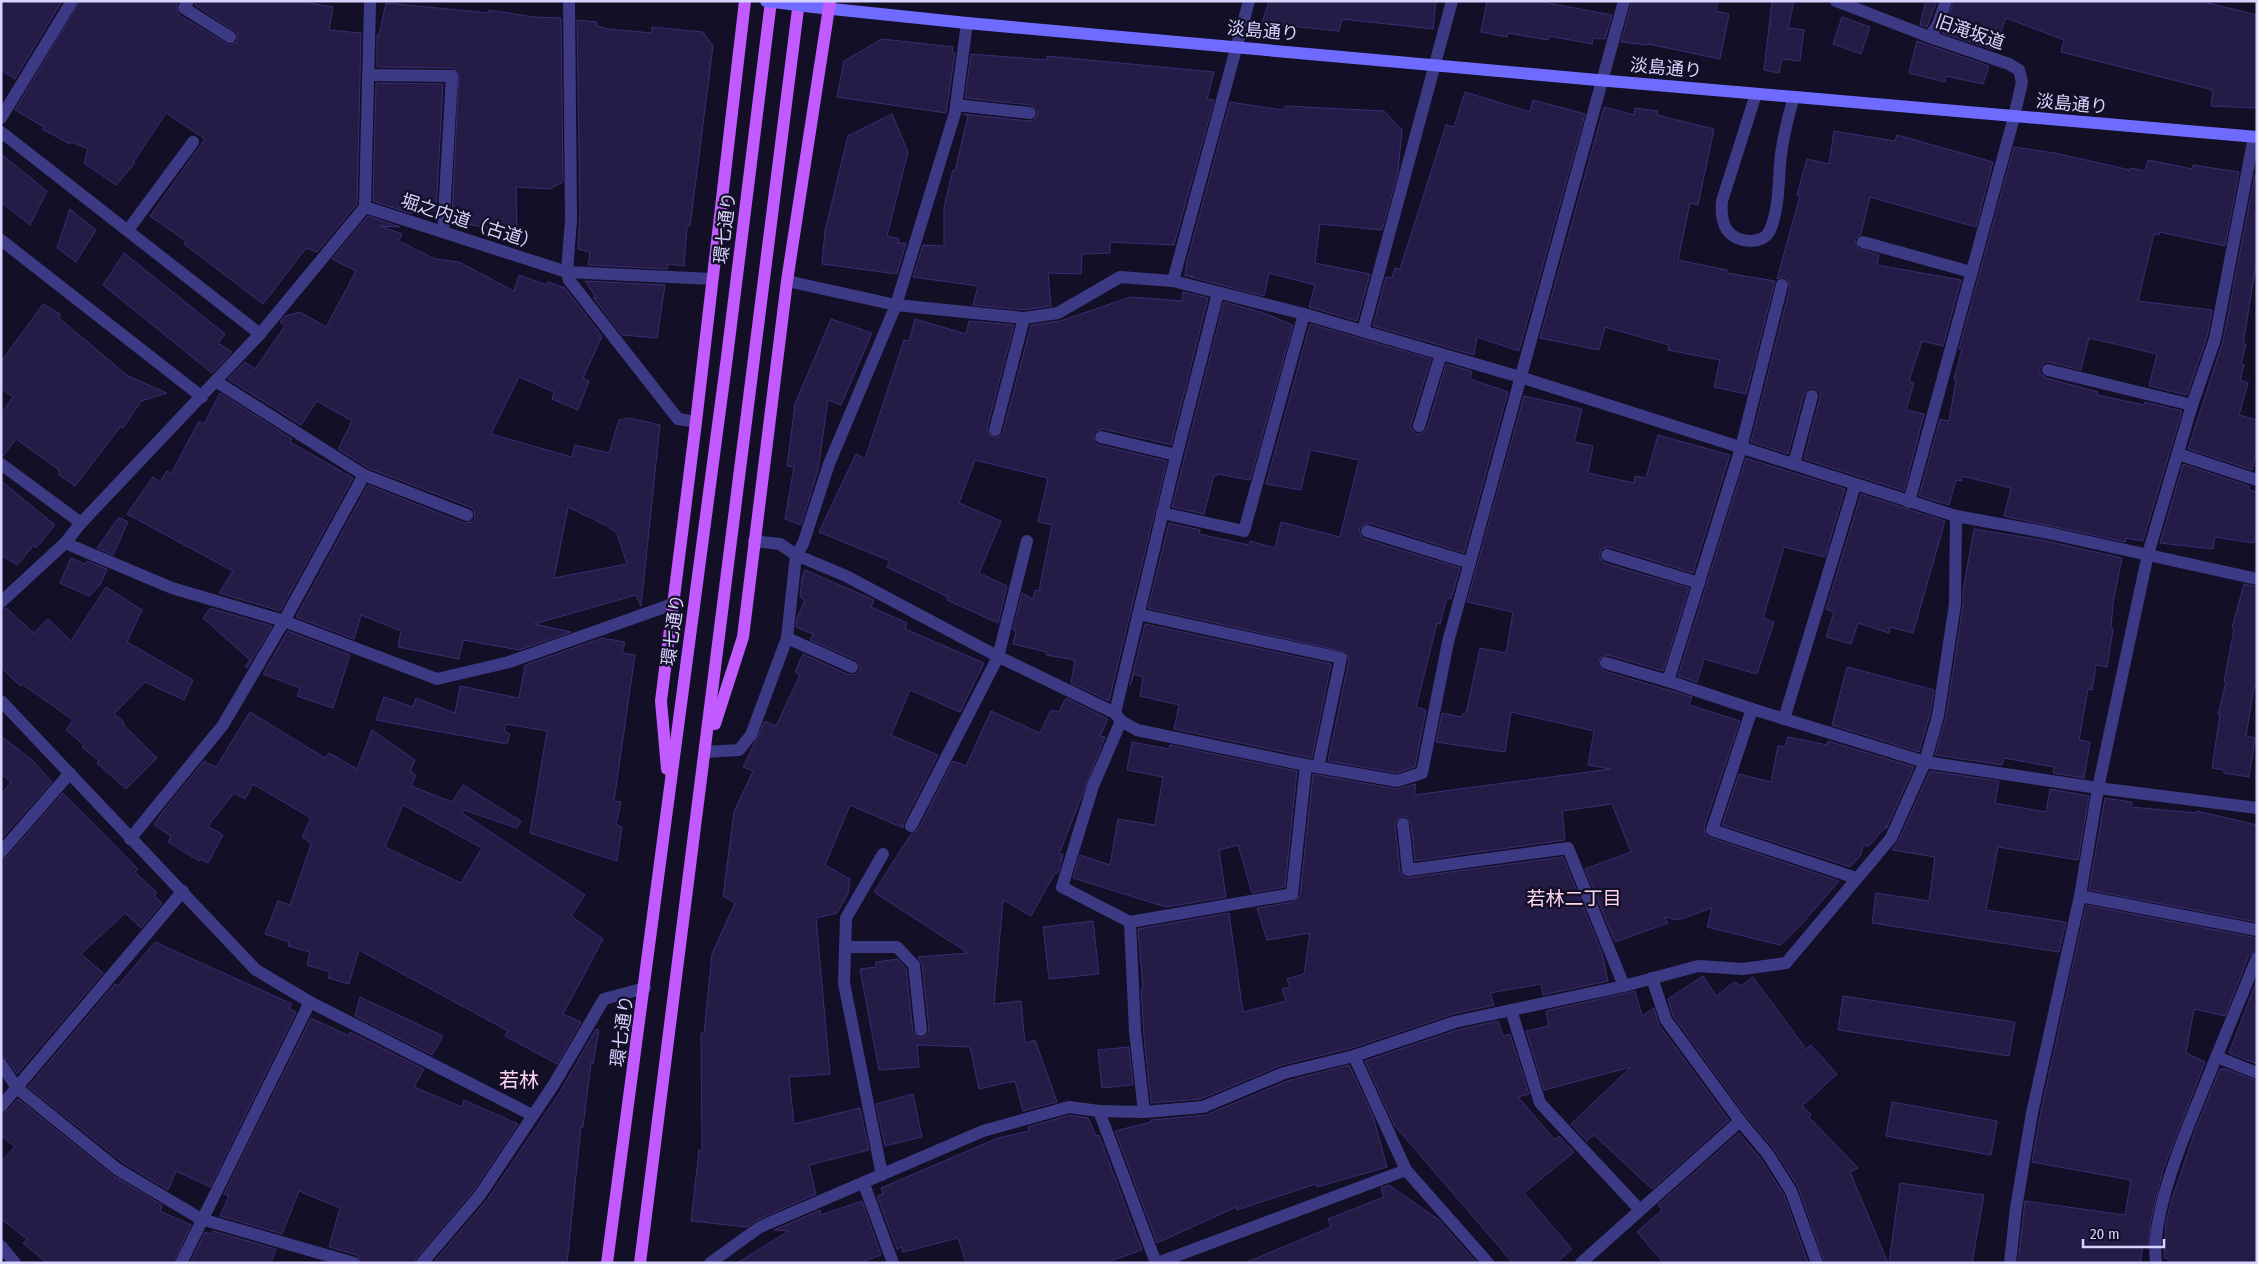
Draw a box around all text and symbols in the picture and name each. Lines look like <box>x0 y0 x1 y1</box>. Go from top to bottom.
street label: 旧滝坂道 <box>1932 10 2008 54</box>
street label: 淡島通り <box>1226 17 1300 45</box>
street label: 淡島通り <box>1629 54 1703 82</box>
street label: 淡島通り <box>2035 90 2109 118</box>
street label: 堀之内道（古道） <box>398 189 542 255</box>
street label: 環七通り <box>710 191 740 265</box>
street label: 環七通り <box>657 593 689 667</box>
district label: 若林二丁目 <box>1526 887 1622 910</box>
street label: 環七通り <box>606 994 638 1068</box>
district label: 若林 <box>499 1068 539 1092</box>
scale bar <box>2083 1216 2164 1248</box>
text: 20 m <box>2090 1225 2120 1243</box>

